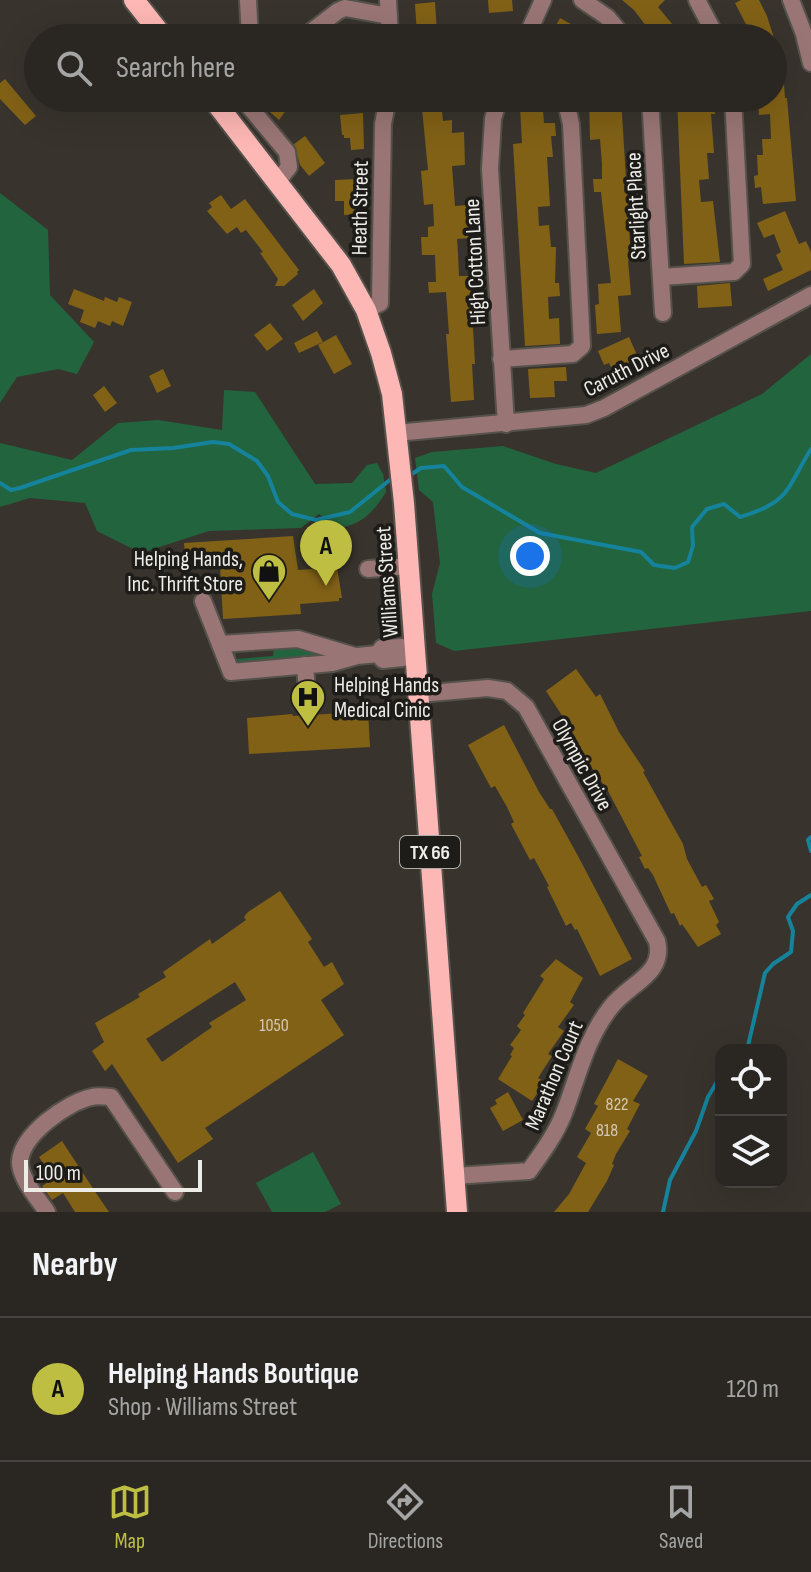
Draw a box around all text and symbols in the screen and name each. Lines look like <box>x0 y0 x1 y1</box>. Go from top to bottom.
search box <box>24 24 787 112</box>
icon: search <box>52 46 96 90</box>
text: Search here <box>116 50 235 86</box>
street label: Starlight Place <box>620 152 653 260</box>
street label: Heath Street <box>346 160 375 256</box>
street label: High Cotton Lane <box>459 198 492 326</box>
street label: Caruth Drive <box>579 337 674 403</box>
pin: A <box>300 520 352 586</box>
street label: Williams Street <box>370 525 405 638</box>
your location <box>510 536 550 576</box>
place label: Helping Hands, Inc. Thrift Store <box>127 546 243 598</box>
shop icon: Helping Hands, Inc. Thrift Store <box>250 552 288 602</box>
place label: Helping Hands Medical Cinic <box>334 672 439 724</box>
hospital icon: Helping Hands Medical Cinic <box>289 678 327 728</box>
street label: Olympic Drive <box>545 714 618 816</box>
road number: TX 66 <box>400 836 460 868</box>
house number: 1050 <box>259 1015 289 1036</box>
street label: Marathon Court <box>519 1017 590 1134</box>
map controls <box>715 1044 787 1188</box>
button: locate <box>715 1044 787 1116</box>
house number: 822 <box>606 1094 629 1115</box>
button: layers <box>715 1116 787 1188</box>
house number: 818 <box>596 1120 618 1141</box>
scale bar <box>24 1156 202 1192</box>
text: 100 m <box>36 1160 81 1187</box>
text: Nearby <box>32 1244 118 1285</box>
text: Helping Hands Boutique <box>108 1356 359 1392</box>
text: A <box>52 1374 64 1405</box>
text: 120 m <box>726 1374 779 1405</box>
text: Shop · Williams Street <box>108 1392 297 1423</box>
tab: Map <box>108 1480 152 1555</box>
tab: Directions <box>368 1480 443 1555</box>
tab: Saved <box>659 1480 703 1555</box>

